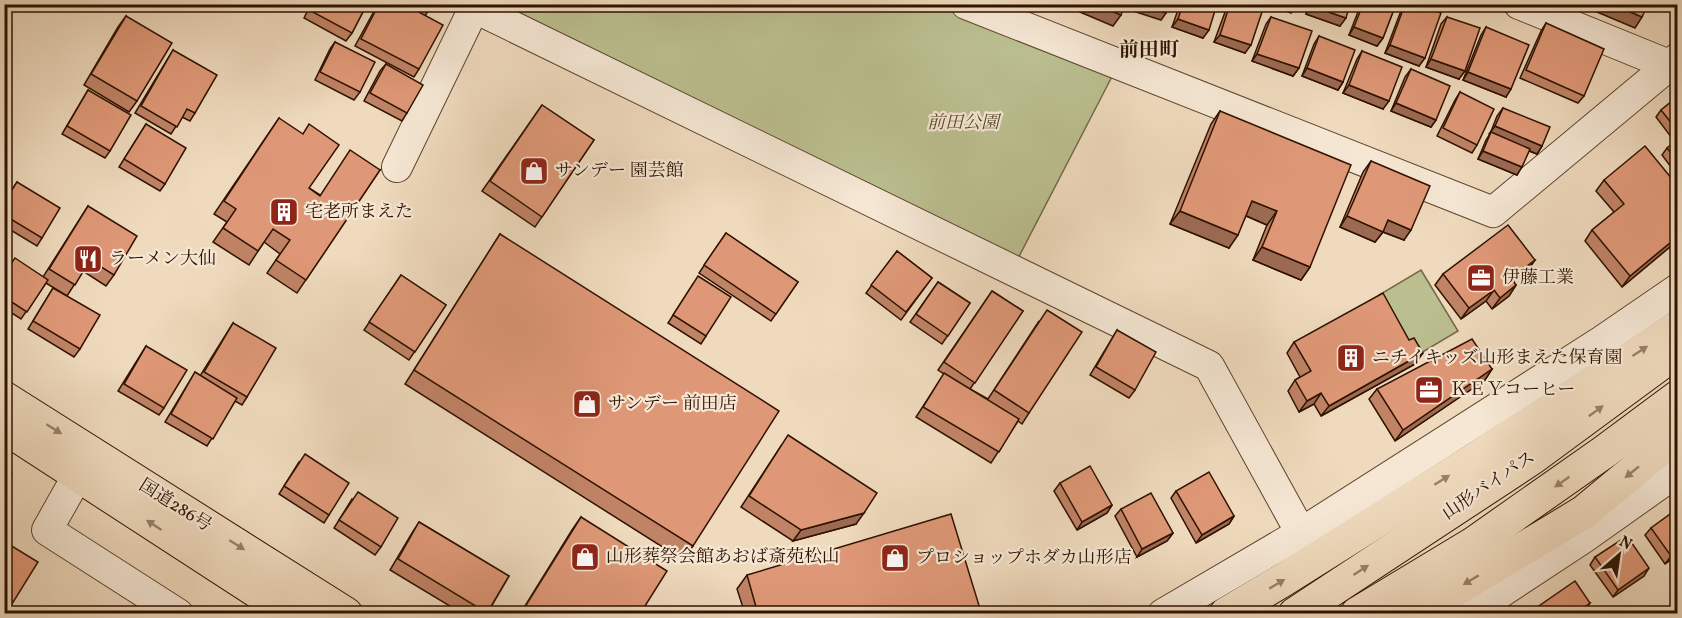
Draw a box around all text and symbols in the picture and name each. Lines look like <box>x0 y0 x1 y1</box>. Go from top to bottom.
district label: 前田町 <box>1119 37 1180 65</box>
park label: 前田公園 <box>927 111 1002 136</box>
shop icon: サンデー 園芸館 <box>518 155 550 187</box>
place label: サンデー 園芸館 <box>555 159 684 184</box>
building icon: 宅老所まえた <box>268 196 300 228</box>
place label: 宅老所まえた <box>305 200 413 225</box>
restaurant icon: ラーメン大仙 <box>72 243 104 275</box>
place label: ラーメン大仙 <box>109 247 216 272</box>
office icon: 伊藤工業 <box>1465 262 1497 294</box>
place label: 伊藤工業 <box>1502 266 1574 291</box>
building icon: ニチイキッズ山形まえた保育園 <box>1335 342 1367 374</box>
one-way arrow <box>1632 345 1649 356</box>
place label: ニチイキッズ山形まえた保育園 <box>1372 346 1622 371</box>
office icon: ＫＥＹコーヒー <box>1413 374 1445 406</box>
place label: ＫＥＹコーヒー <box>1450 378 1575 403</box>
shop icon: サンデー 前田店 <box>571 388 603 420</box>
place label: サンデー 前田店 <box>608 392 737 417</box>
one-way arrow <box>1588 405 1603 417</box>
one-way arrow <box>46 424 62 435</box>
street label: 山形バイパス <box>1437 446 1541 526</box>
one-way arrow <box>1624 465 1640 478</box>
street label: 国道286号 <box>134 474 216 538</box>
one-way arrow <box>1434 475 1450 486</box>
one-way arrow <box>1555 476 1571 488</box>
one-way arrow <box>146 519 163 530</box>
north arrow <box>1589 525 1649 585</box>
text: N <box>1615 531 1636 556</box>
one-way arrow <box>229 539 245 550</box>
shop icon: 山形葬祭会館あおば斎苑松山 <box>569 541 601 573</box>
shop icon: プロショップホダカ山形店 <box>879 542 911 574</box>
place label: 山形葬祭会館あおば斎苑松山 <box>606 545 840 570</box>
place label: プロショップホダカ山形店 <box>916 546 1132 571</box>
one-way arrow <box>1353 564 1369 576</box>
one-way arrow <box>1463 574 1479 585</box>
one-way arrow <box>1269 578 1285 589</box>

